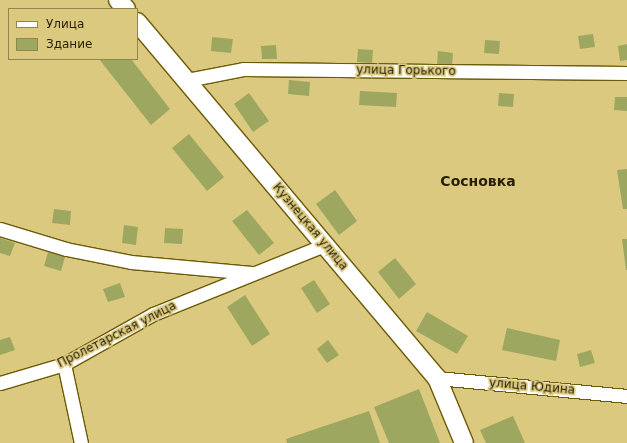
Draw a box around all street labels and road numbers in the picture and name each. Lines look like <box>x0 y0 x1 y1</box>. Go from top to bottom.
street label: улица Горького <box>356 63 456 79</box>
street label: Кузнецкая улица <box>269 181 351 273</box>
street label: Пролетарская улица <box>55 299 179 371</box>
street label: улица Юдина <box>488 376 576 398</box>

